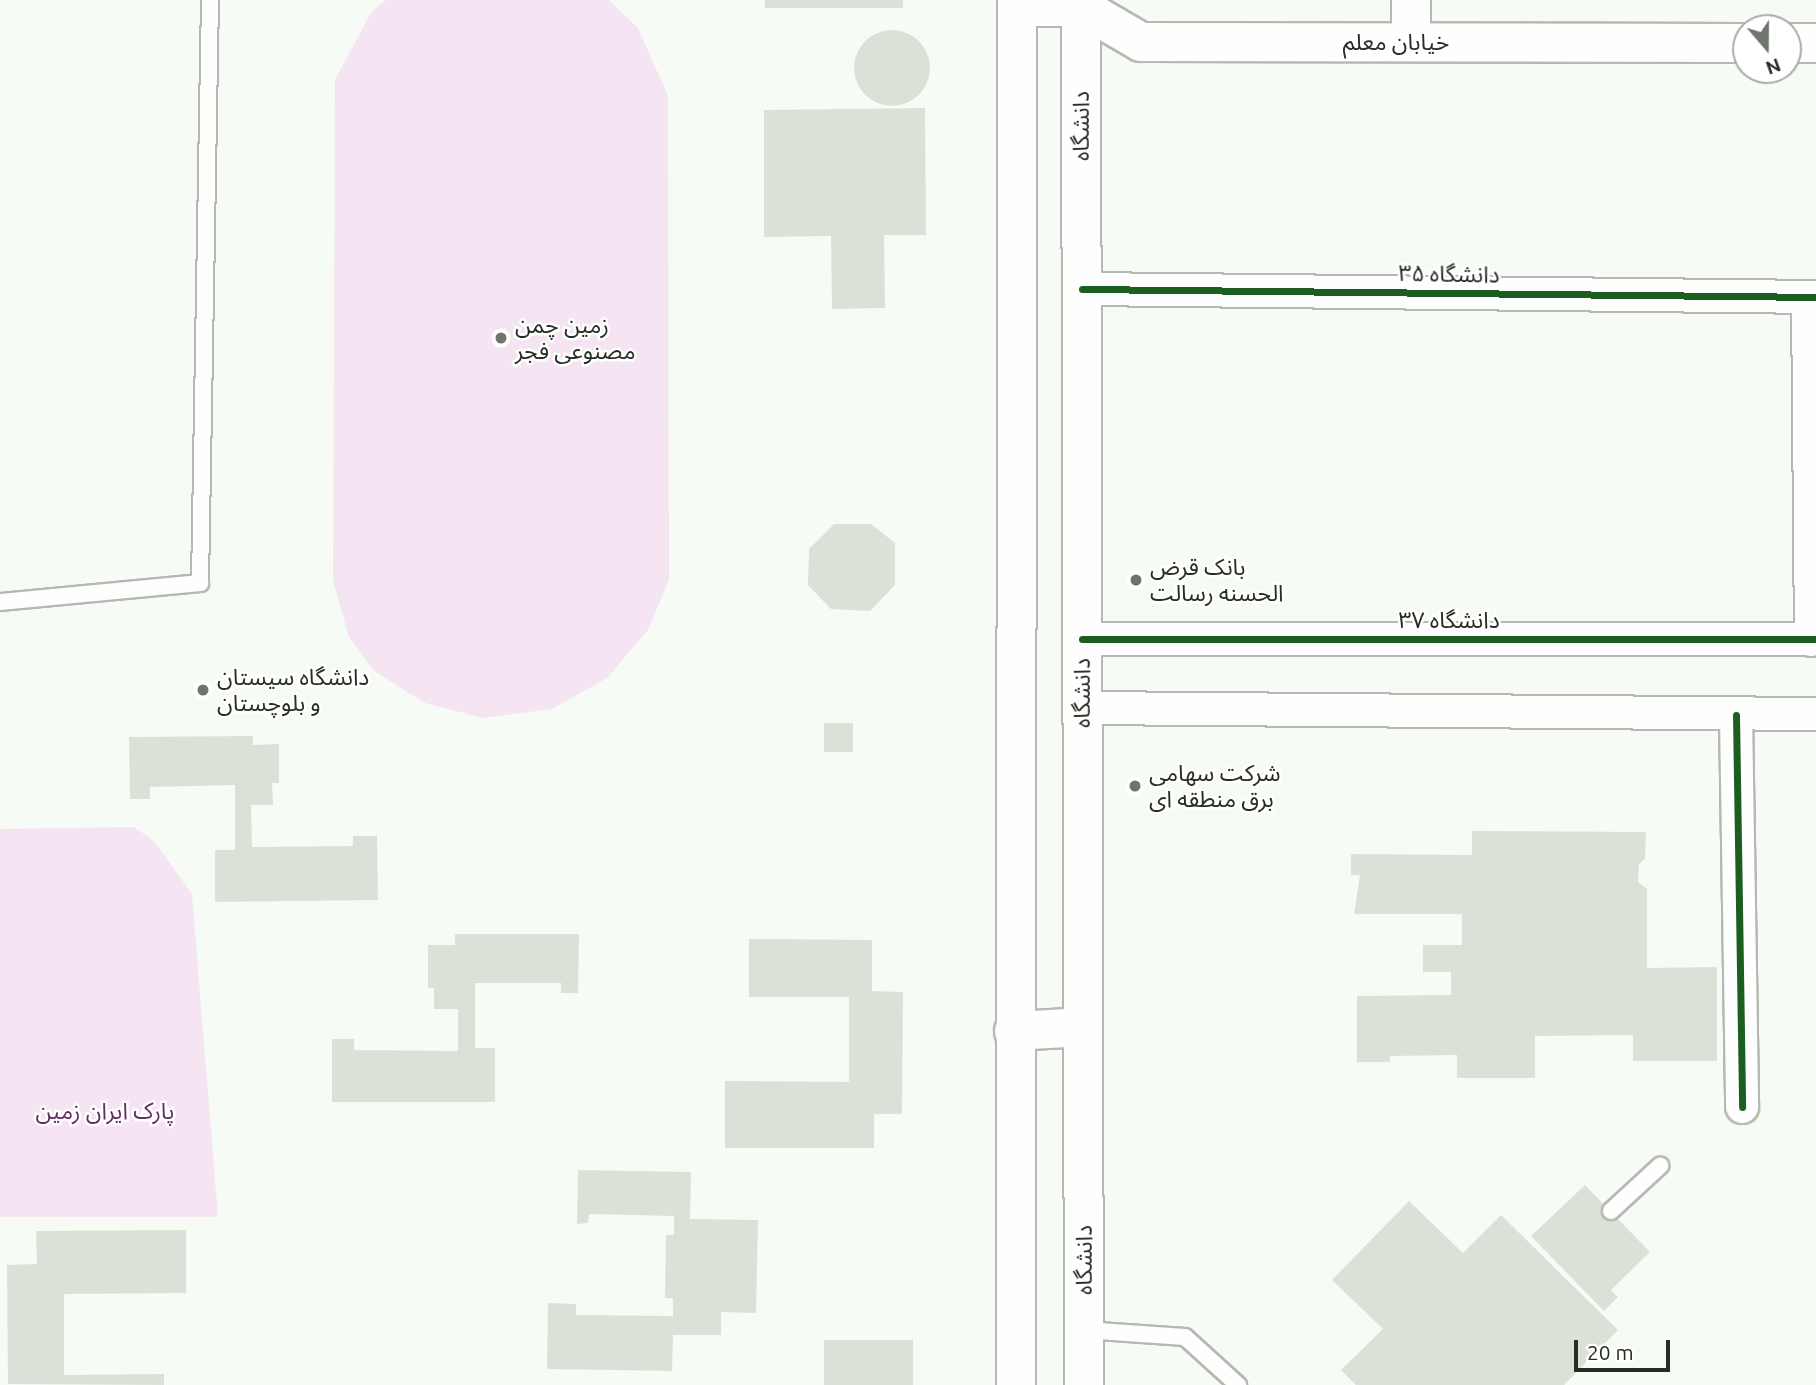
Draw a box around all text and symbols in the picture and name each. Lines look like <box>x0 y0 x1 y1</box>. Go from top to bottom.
north arrow <box>1732 14 1802 84</box>
street label: خیابان معلم <box>1343 28 1449 56</box>
text: N <box>1763 54 1784 80</box>
street label: دانشگاه <box>1067 91 1095 161</box>
street label: دانشگاه ۳۵ <box>1398 259 1500 289</box>
place label: زمین چمن مصنوعی فجر <box>515 311 635 365</box>
marker: زمین چمن مصنوعی فجر <box>493 330 509 346</box>
place label: بانک قرض الحسنه رسالت <box>1150 553 1284 607</box>
marker: بانک قرض الحسنه رسالت <box>1128 572 1144 588</box>
street label: دانشگاه ۳۷ <box>1398 606 1500 634</box>
street label: دانشگاه <box>1068 658 1096 728</box>
place label: دانشگاه سیستان و بلوچستان <box>217 663 369 717</box>
marker: دانشگاه سیستان و بلوچستان <box>195 682 211 698</box>
place label: شرکت سهامی برق منطقه ای <box>1149 759 1280 813</box>
marker: شرکت سهامی برق منطقه ای <box>1127 778 1143 794</box>
park label: پارک ایران زمین <box>36 1097 174 1125</box>
street label: دانشگاه <box>1070 1225 1098 1295</box>
scale bar <box>1578 1326 1674 1370</box>
text: 20 m <box>1587 1340 1634 1364</box>

